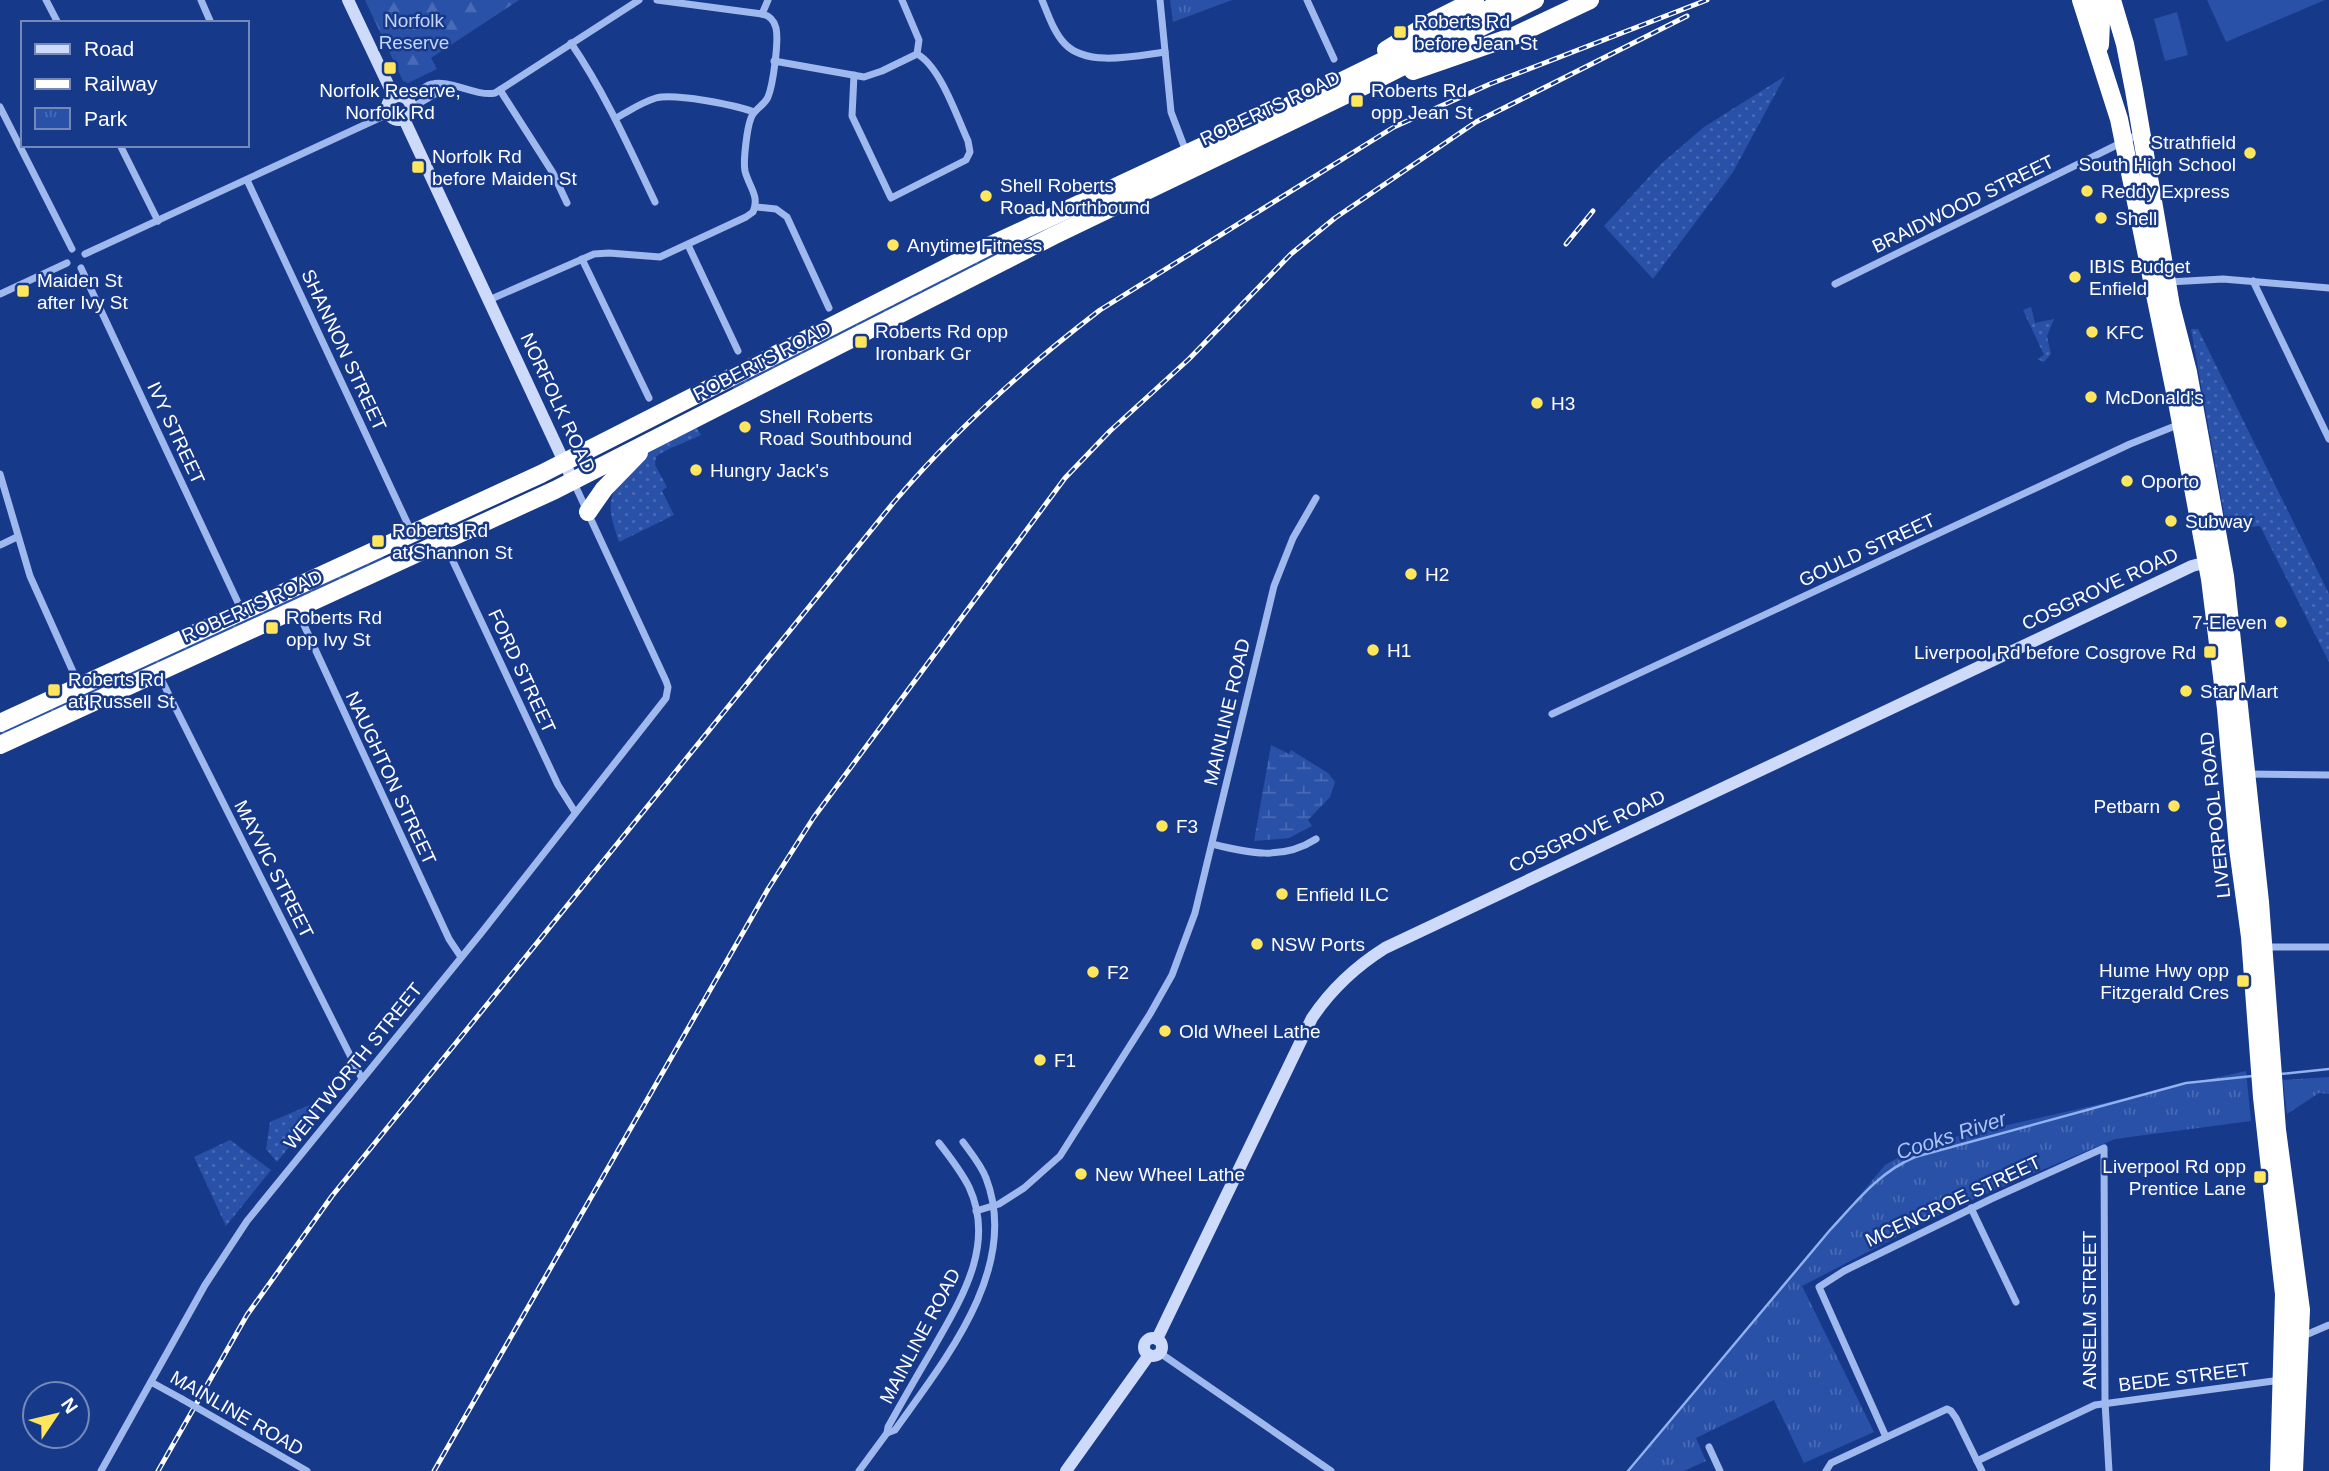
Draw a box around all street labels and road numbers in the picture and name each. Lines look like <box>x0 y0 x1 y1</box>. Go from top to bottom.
street label: ROBERTS ROAD <box>1197 66 1343 150</box>
street label: BRAIDWOOD STREET <box>1869 151 2058 257</box>
street label: SHANNON STREET <box>297 266 391 434</box>
street label: ROBERTS ROAD <box>690 317 834 405</box>
street label: NORFOLK ROAD <box>516 330 600 476</box>
street label: IVY STREET <box>143 378 209 488</box>
street label: GOULD STREET <box>1796 509 1939 591</box>
street label: COSGROVE ROAD <box>2019 544 2181 634</box>
street label: ROBERTS ROAD <box>178 566 326 646</box>
street label: FORD STREET <box>484 606 560 737</box>
street label: MAINLINE ROAD <box>1200 637 1254 787</box>
street label: NAUGHTON STREET <box>342 688 441 868</box>
street label: LIVERPOOL ROAD <box>2196 731 2234 899</box>
street label: COSGROVE ROAD <box>1506 786 1668 876</box>
street label: MAYVIC STREET <box>230 797 318 942</box>
street label: WENTWORTH STREET <box>280 978 427 1153</box>
street label: MCENCROE STREET <box>1862 1151 2044 1251</box>
street label: ANSELM STREET <box>2079 1230 2100 1389</box>
street label: MAINLINE ROAD <box>876 1265 964 1407</box>
street label: BEDE STREET <box>2117 1358 2251 1395</box>
street label: MAINLINE ROAD <box>167 1366 307 1460</box>

